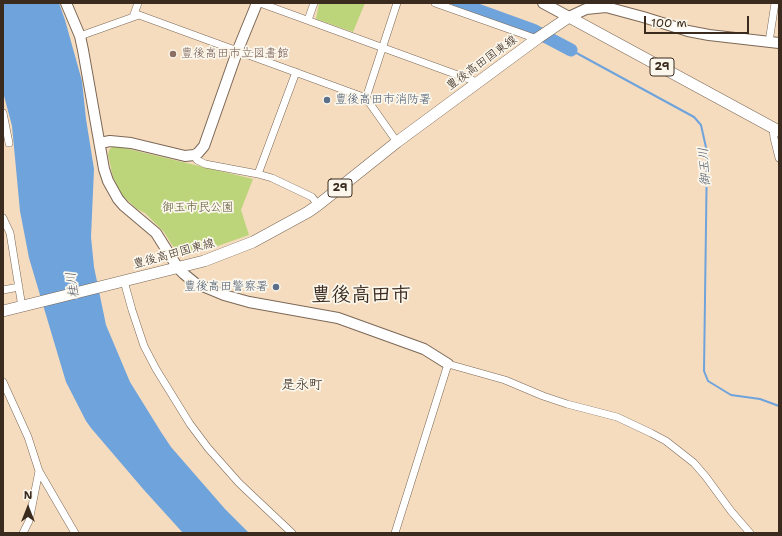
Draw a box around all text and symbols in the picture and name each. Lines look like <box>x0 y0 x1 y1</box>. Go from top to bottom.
scale bar <box>646 8 751 34</box>
text: 100 m <box>651 15 687 31</box>
street label: 豊後高田国東線 <box>444 32 520 94</box>
place label: 豊後高田市立図書館 <box>181 47 289 61</box>
marker: 豊後高田市立図書館 <box>168 49 178 59</box>
road number: 29 <box>650 58 674 76</box>
place label: 豊後高田市消防署 <box>335 93 431 107</box>
marker: 豊後高田市消防署 <box>322 95 332 105</box>
water label: 御玉川 <box>696 147 714 187</box>
road number: 29 <box>328 179 352 197</box>
park label: 御玉市民公園 <box>162 201 234 215</box>
street label: 豊後高田国東線 <box>132 236 216 272</box>
water label: 桂川 <box>64 271 82 299</box>
place label: 豊後高田警察署 <box>184 280 268 294</box>
marker: 豊後高田警察署 <box>271 282 281 292</box>
district label: 豊後高田市 <box>311 284 411 308</box>
district label: 是永町 <box>281 377 323 393</box>
north arrow <box>8 488 48 528</box>
text: N <box>24 488 32 503</box>

